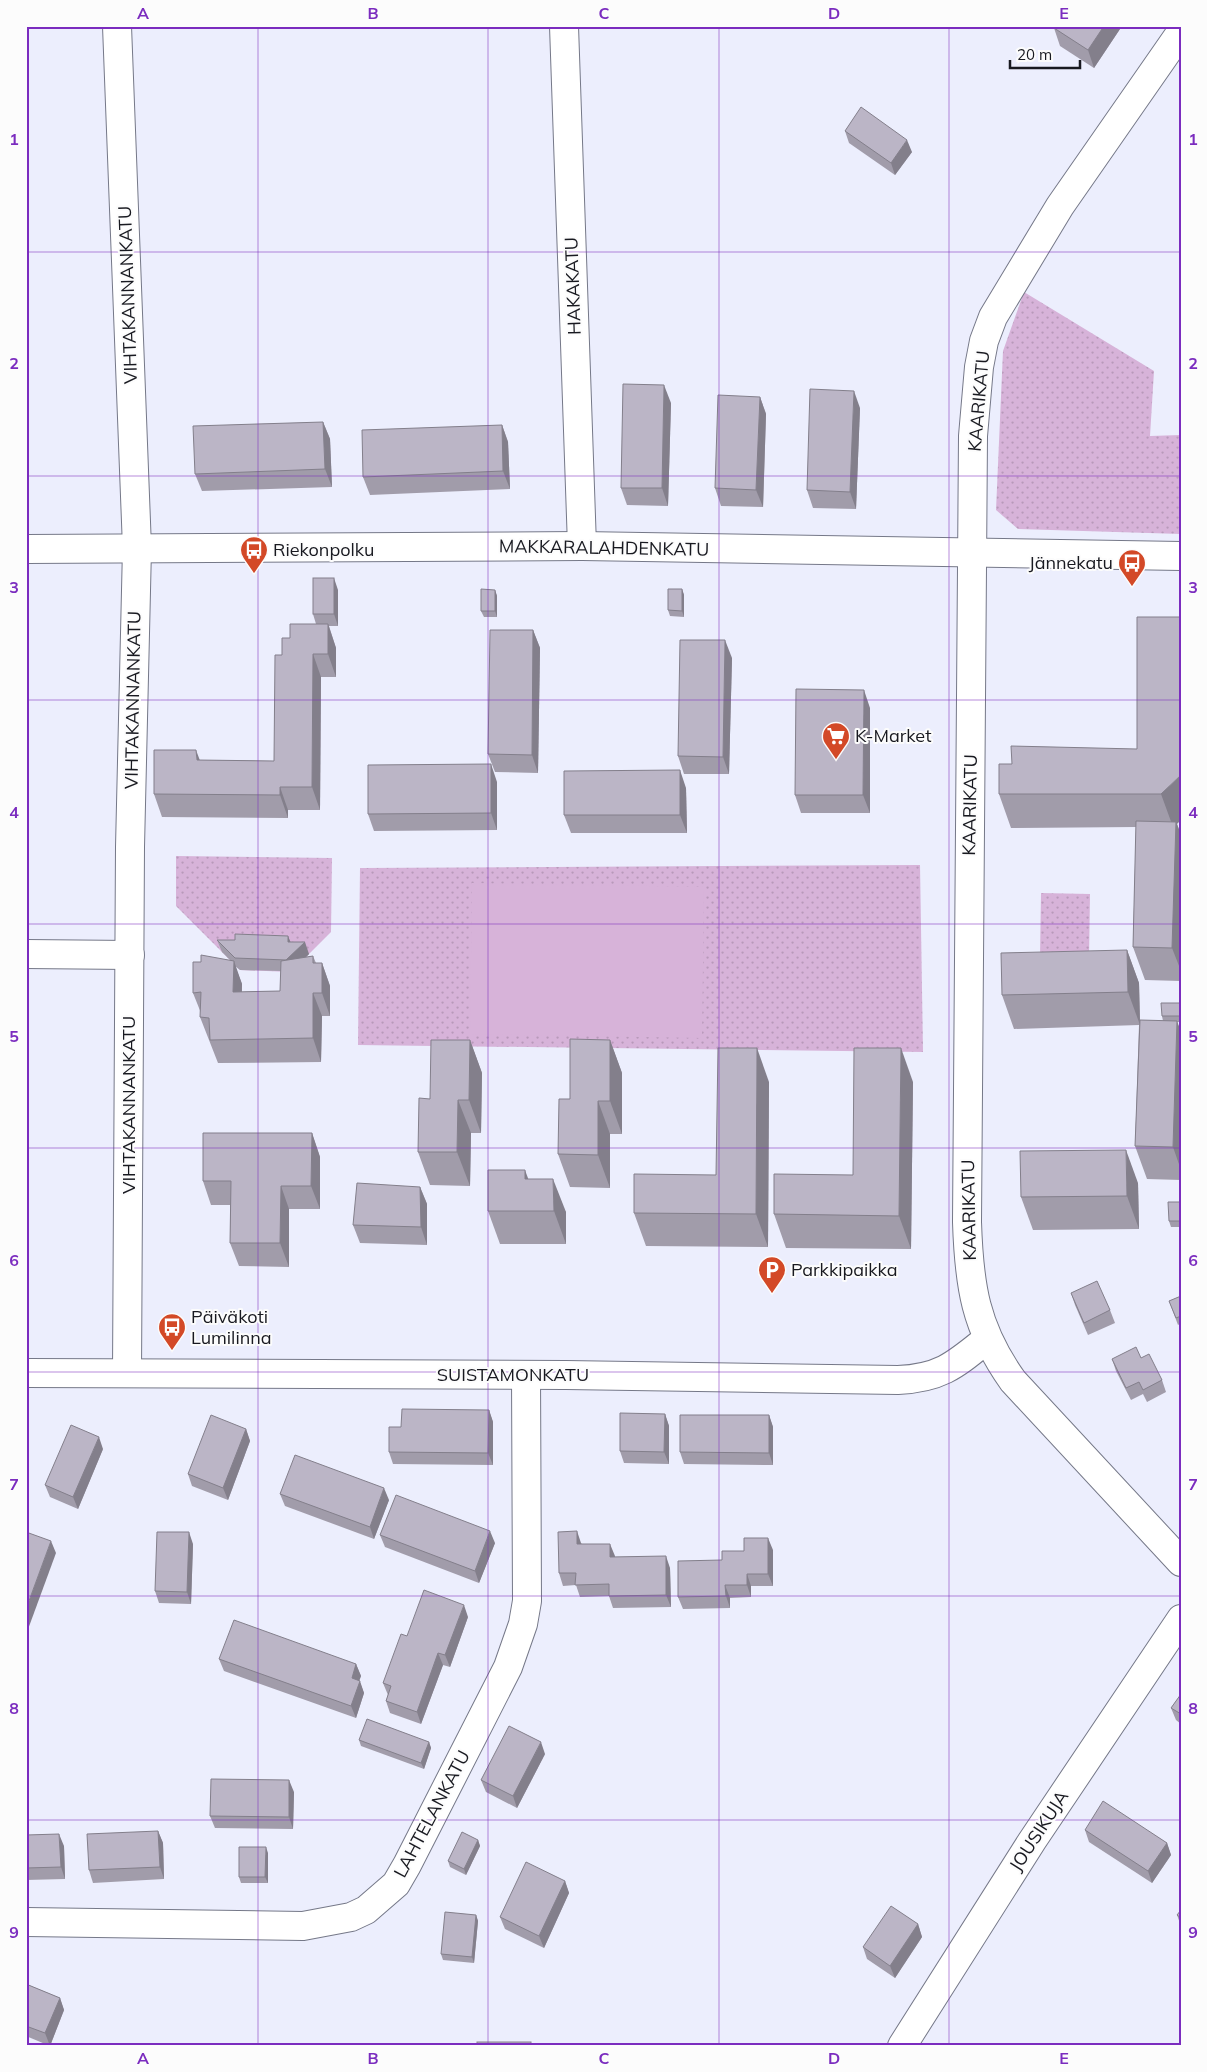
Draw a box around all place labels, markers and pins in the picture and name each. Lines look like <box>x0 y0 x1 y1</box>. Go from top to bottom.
bus stop icon: Riekonpolku <box>239 535 269 574</box>
place label: Riekonpolku <box>273 538 374 561</box>
bus stop icon: Jännekatu <box>1117 548 1147 587</box>
place label: Jännekatu <box>1029 551 1113 574</box>
supermarket icon: K-Market <box>821 721 851 760</box>
place label: K-Market <box>855 724 931 747</box>
parking icon: Parkkipaikka <box>757 1255 787 1294</box>
place label: Parkkipaikka <box>791 1258 898 1281</box>
place label: Päiväkoti Lumilinna <box>191 1305 272 1349</box>
bus stop icon: Päiväkoti Lumilinna <box>157 1312 187 1351</box>

